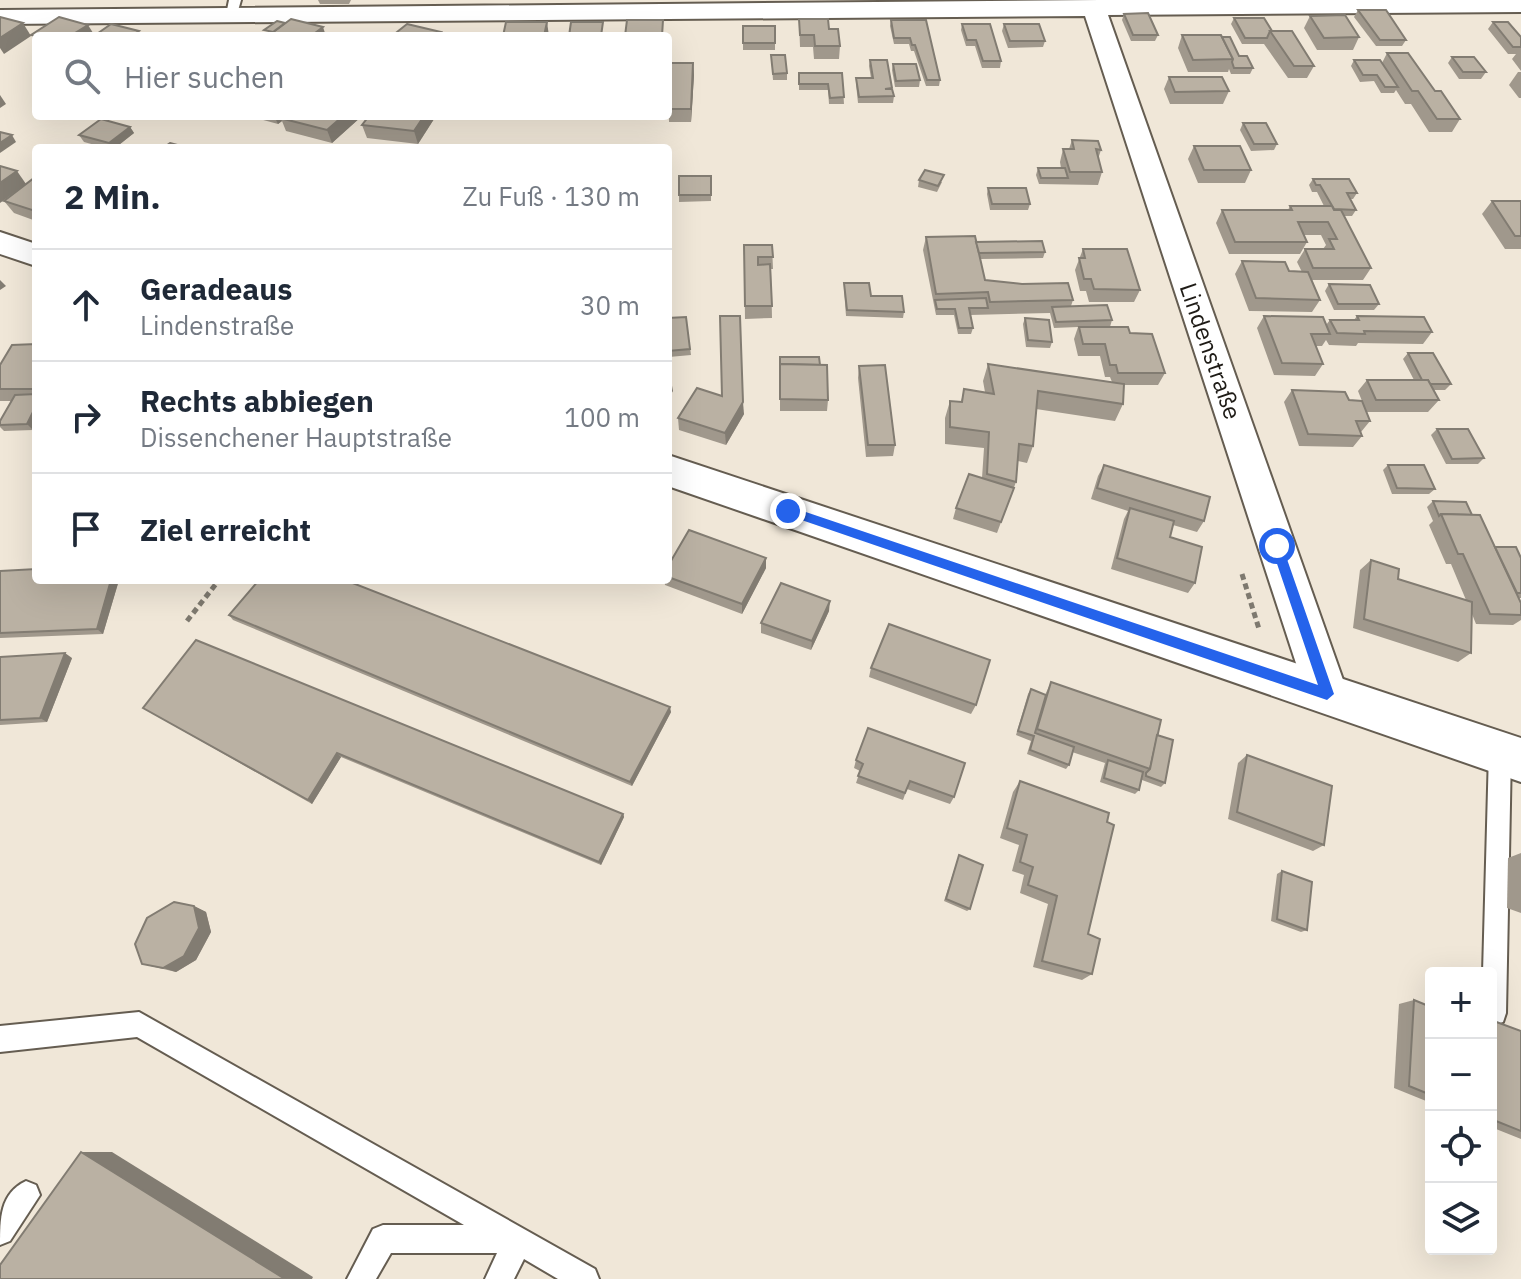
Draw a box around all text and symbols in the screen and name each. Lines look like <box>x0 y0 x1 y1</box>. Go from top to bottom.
search box <box>32 32 672 120</box>
icon: search <box>60 54 104 98</box>
text: Hier suchen <box>124 57 285 96</box>
text: 2 Min. <box>64 174 161 218</box>
text: Zu Fuß · 130 m <box>462 179 640 213</box>
text: Geradeaus <box>140 269 292 308</box>
street label: Lindenstraße <box>1173 278 1249 424</box>
icon: ahead <box>64 283 108 327</box>
text: 30 m <box>580 288 640 322</box>
text: Lindenstraße <box>140 308 294 342</box>
text: Rechts abbiegen <box>140 381 374 420</box>
icon: right <box>64 395 108 439</box>
text: 100 m <box>564 400 640 434</box>
text: Dissenchener Hauptstraße <box>140 420 452 454</box>
route end <box>770 493 806 529</box>
icon: arrive <box>64 507 108 551</box>
text: Ziel erreicht <box>140 510 311 549</box>
route start <box>1259 528 1295 564</box>
map controls <box>1425 967 1497 1255</box>
button: + <box>1425 967 1497 1039</box>
button: − <box>1425 1039 1497 1111</box>
button: locate <box>1425 1111 1497 1183</box>
button: layers <box>1425 1183 1497 1255</box>

